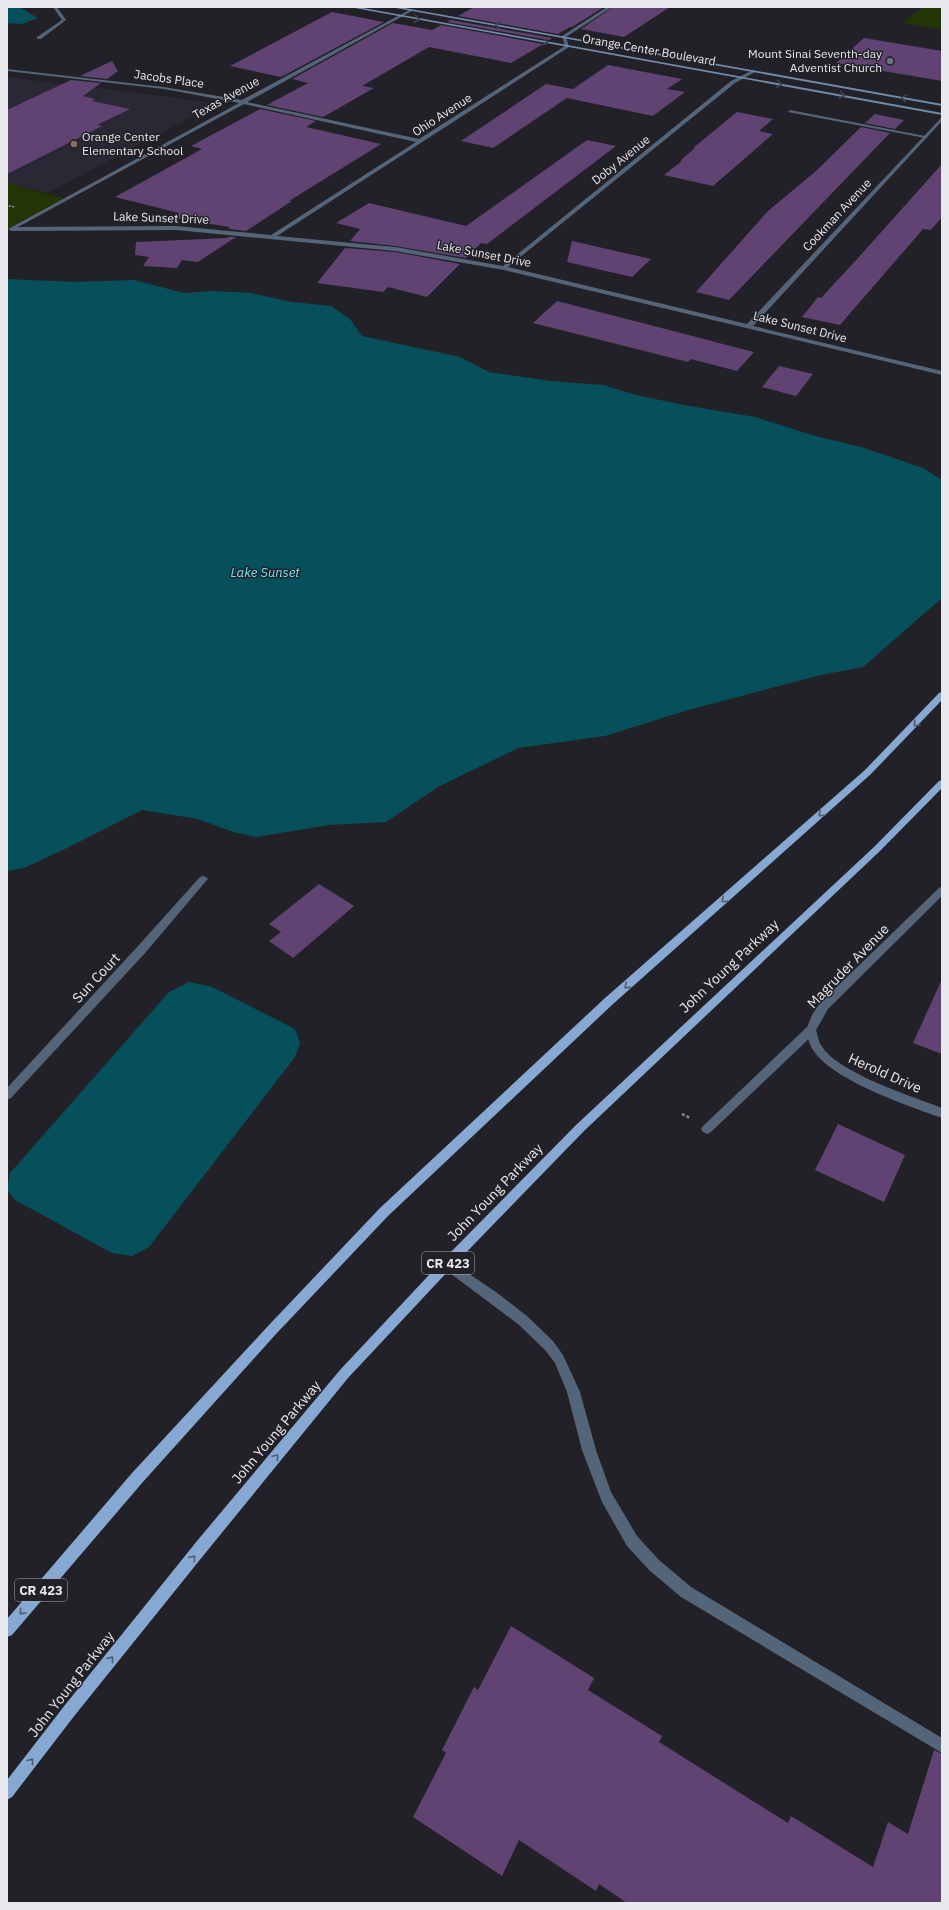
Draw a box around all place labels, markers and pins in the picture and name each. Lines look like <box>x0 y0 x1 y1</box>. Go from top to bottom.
place label: Mount Sinai Seventh-day Adventist Church <box>748 46 882 75</box>
marker: Mount Sinai Seventh-day Adventist Church <box>885 56 895 66</box>
place label: Orange Center Elementary School <box>82 129 183 158</box>
marker: Orange Center Elementary School <box>69 139 79 149</box>

